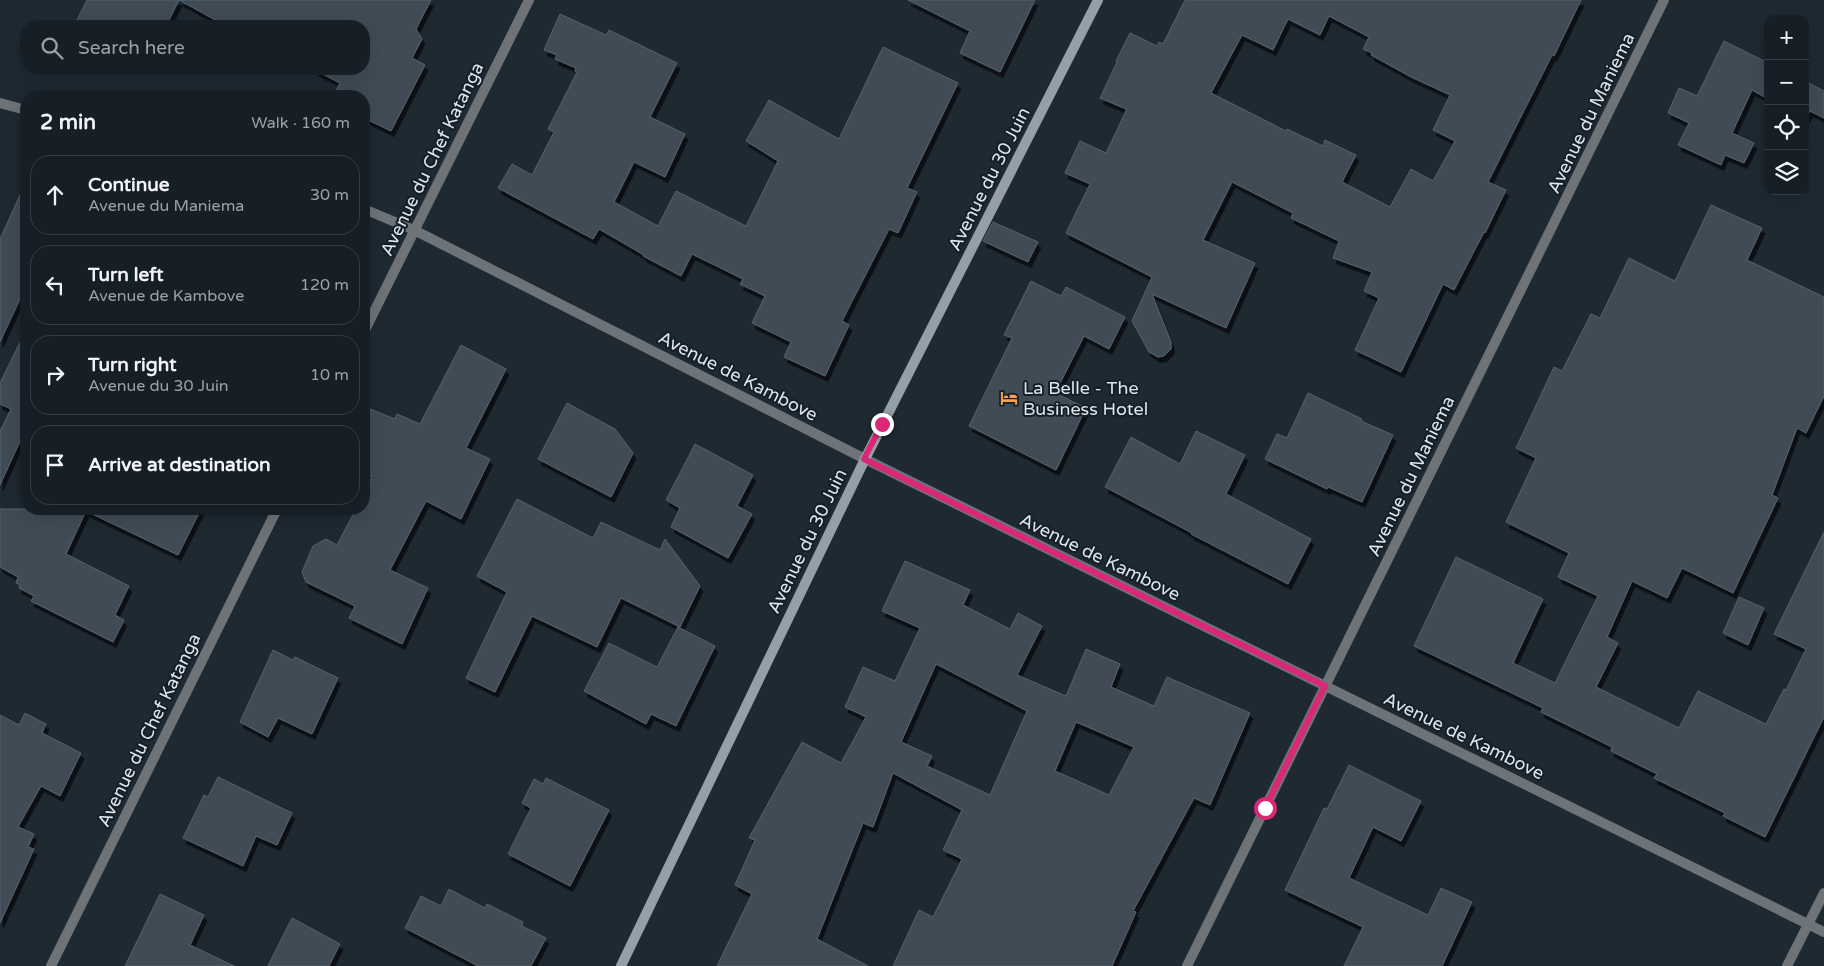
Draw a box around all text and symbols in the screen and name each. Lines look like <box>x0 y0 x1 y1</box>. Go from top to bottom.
map controls <box>1764 15 1809 195</box>
button: + <box>1764 15 1809 60</box>
search box <box>20 20 370 75</box>
street label: Avenue du Maniema <box>1543 29 1639 197</box>
icon: search <box>38 34 66 62</box>
text: Search here <box>78 37 185 59</box>
street label: Avenue du Chef Katanga <box>375 59 489 259</box>
button: − <box>1764 60 1809 105</box>
street label: Avenue du 30 Juin <box>943 104 1035 254</box>
button: locate <box>1764 105 1809 150</box>
text: 2 min <box>40 110 96 135</box>
text: Walk · 160 m <box>251 113 350 133</box>
button: layers <box>1764 150 1809 195</box>
text: Continue <box>88 174 170 196</box>
icon: ahead <box>41 181 69 209</box>
text: 30 m <box>310 185 349 205</box>
text: Avenue du Maniema <box>88 196 244 216</box>
text: Turn left <box>88 264 164 286</box>
icon: left <box>41 271 69 299</box>
text: 120 m <box>300 275 349 295</box>
text: Avenue de Kambove <box>88 286 244 306</box>
street label: Avenue de Kambove <box>655 326 821 426</box>
text: Turn right <box>88 354 176 376</box>
icon: right <box>41 361 69 389</box>
text: 10 m <box>310 365 349 385</box>
text: Avenue du 30 Juin <box>88 376 229 396</box>
place label: La Belle - The Business Hotel <box>1023 377 1148 420</box>
hotel icon: La Belle - The Business Hotel <box>999 388 1019 408</box>
street label: Avenue du Maniema <box>1363 392 1459 560</box>
route end <box>871 413 894 436</box>
icon: arrive <box>41 451 69 479</box>
text: Arrive at destination <box>88 454 271 476</box>
street label: Avenue du 30 Juin <box>762 465 852 617</box>
street label: Avenue de Kambove <box>1016 509 1184 605</box>
street label: Avenue du Chef Katanga <box>92 630 206 830</box>
street label: Avenue de Kambove <box>1380 688 1548 784</box>
route start <box>1254 797 1277 820</box>

